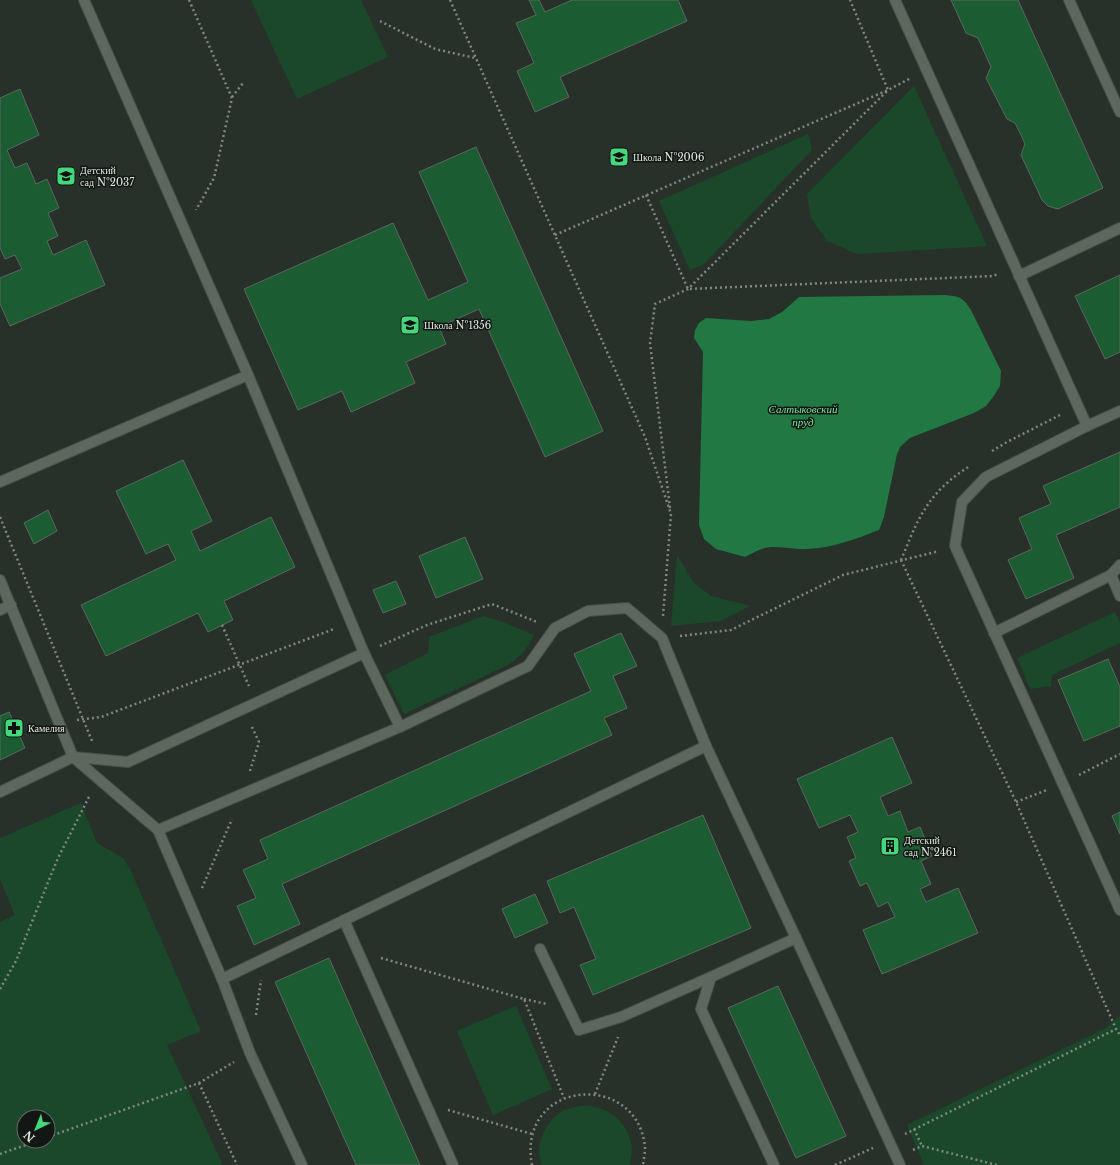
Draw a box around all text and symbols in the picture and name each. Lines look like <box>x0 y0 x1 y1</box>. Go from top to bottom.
school or university icon: Школа №2006 <box>608 146 630 168</box>
place label: Школа №2006 <box>633 151 704 164</box>
place label: Детский сад №2037 <box>80 164 135 189</box>
school or university icon: Детский сад №2037 <box>55 165 77 187</box>
school or university icon: Школа №1356 <box>399 314 421 336</box>
place label: Школа №1356 <box>424 319 491 332</box>
water label: Салтыковский пруд <box>769 402 838 429</box>
pharmacy icon: Камелия <box>3 717 25 739</box>
place label: Камелия <box>28 722 65 735</box>
place label: Детский сад №2461 <box>904 834 957 859</box>
building icon: Детский сад №2461 <box>879 835 901 857</box>
north arrow <box>16 1109 56 1149</box>
text: N <box>20 1127 38 1145</box>

